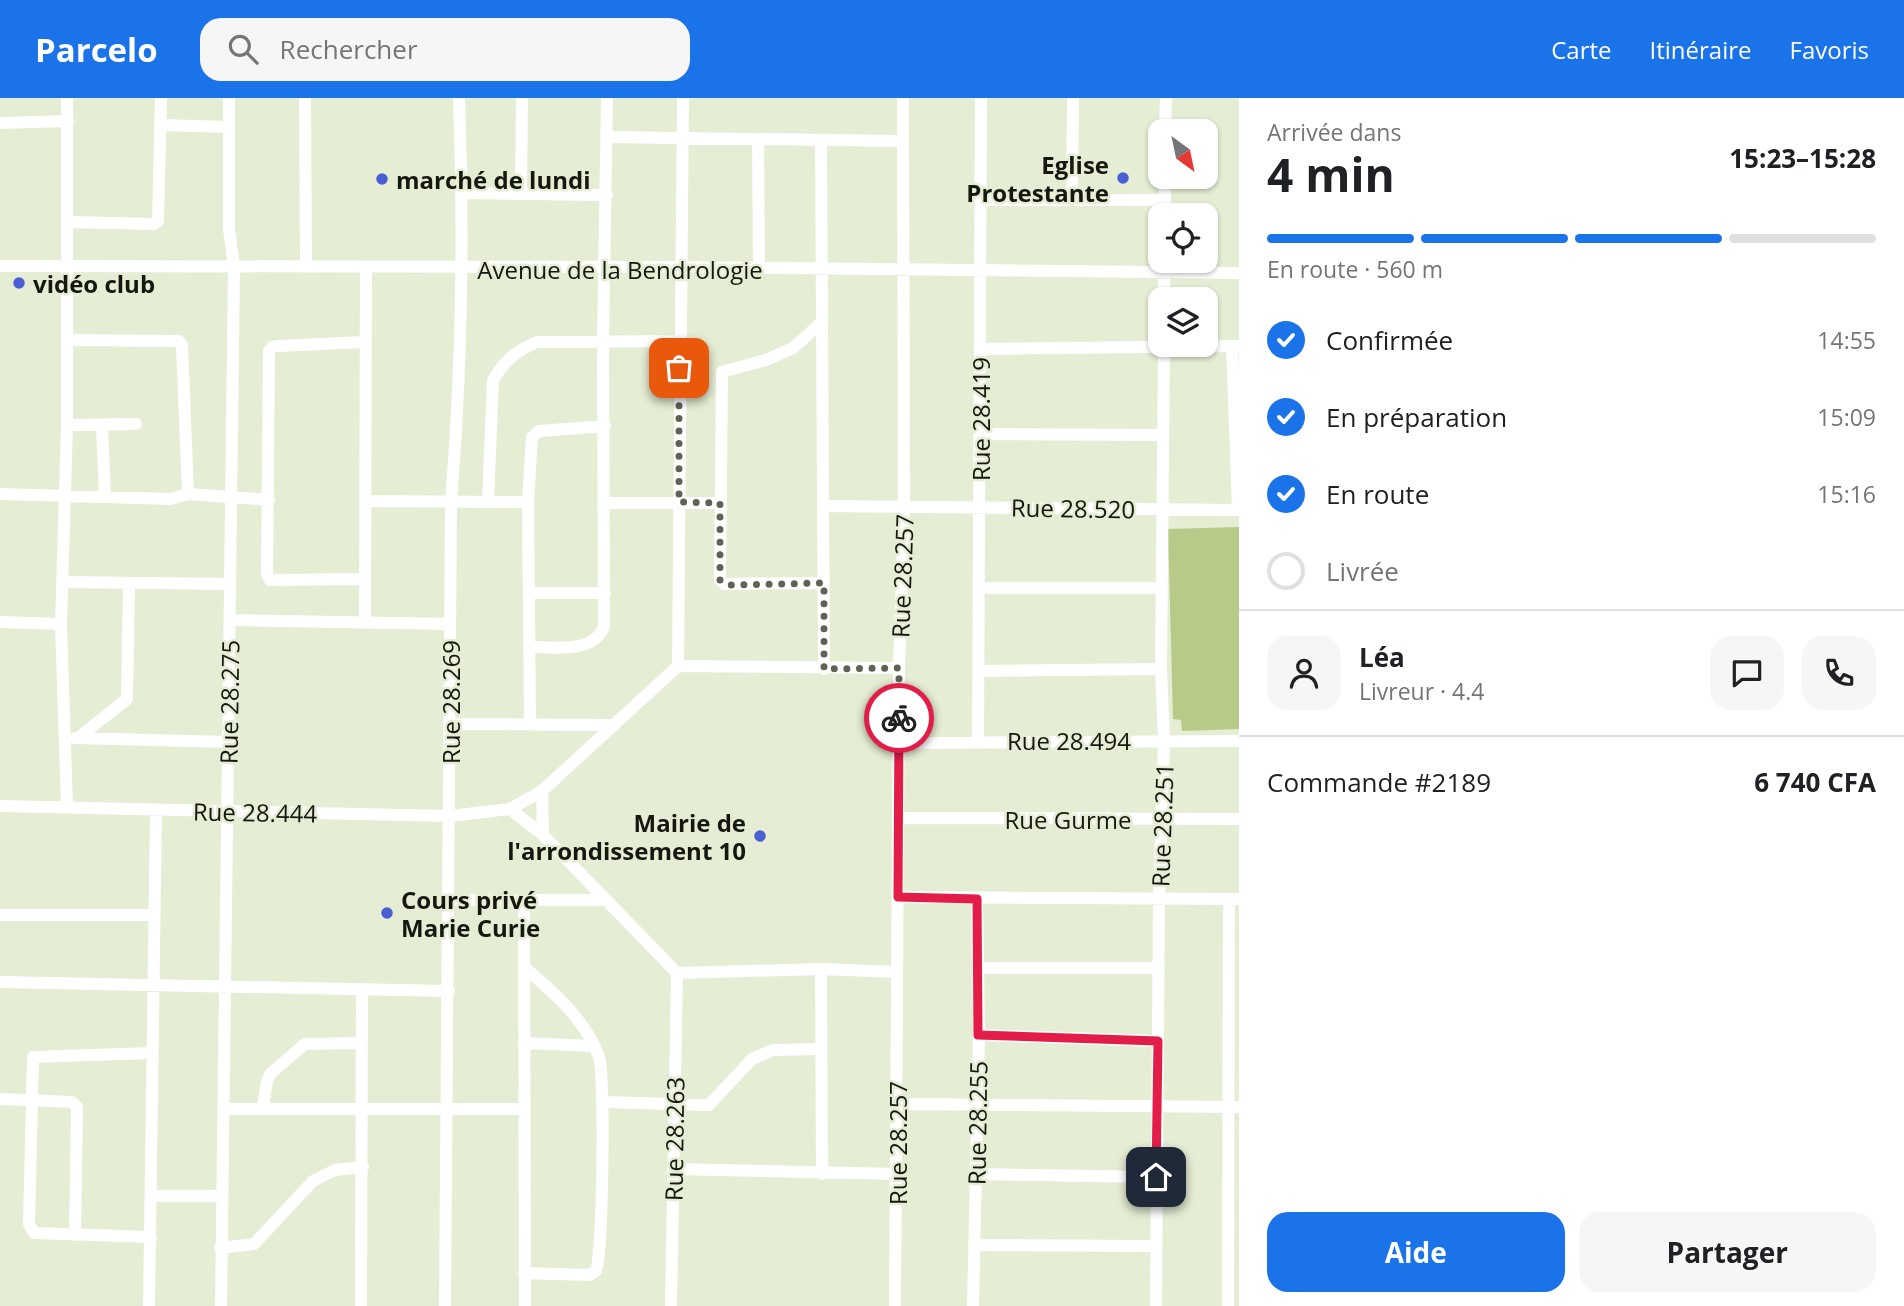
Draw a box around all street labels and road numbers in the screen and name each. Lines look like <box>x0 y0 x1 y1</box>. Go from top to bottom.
street label: Avenue de la Bendrologie <box>477 253 763 286</box>
street label: Rue 28.419 <box>964 357 997 481</box>
street label: Rue 28.520 <box>1011 490 1135 526</box>
street label: Rue 28.257 <box>883 513 921 639</box>
street label: Rue 28.275 <box>211 640 247 764</box>
street label: Rue 28.269 <box>434 640 467 764</box>
street label: Rue 28.494 <box>1007 724 1131 757</box>
street label: Rue 28.251 <box>1143 762 1181 888</box>
street label: Rue 28.444 <box>193 794 318 830</box>
street label: Rue Gurme <box>1005 803 1131 836</box>
street label: Rue 28.255 <box>959 1061 995 1185</box>
street label: Rue 28.263 <box>656 1077 692 1201</box>
street label: Rue 28.257 <box>881 1081 914 1205</box>

